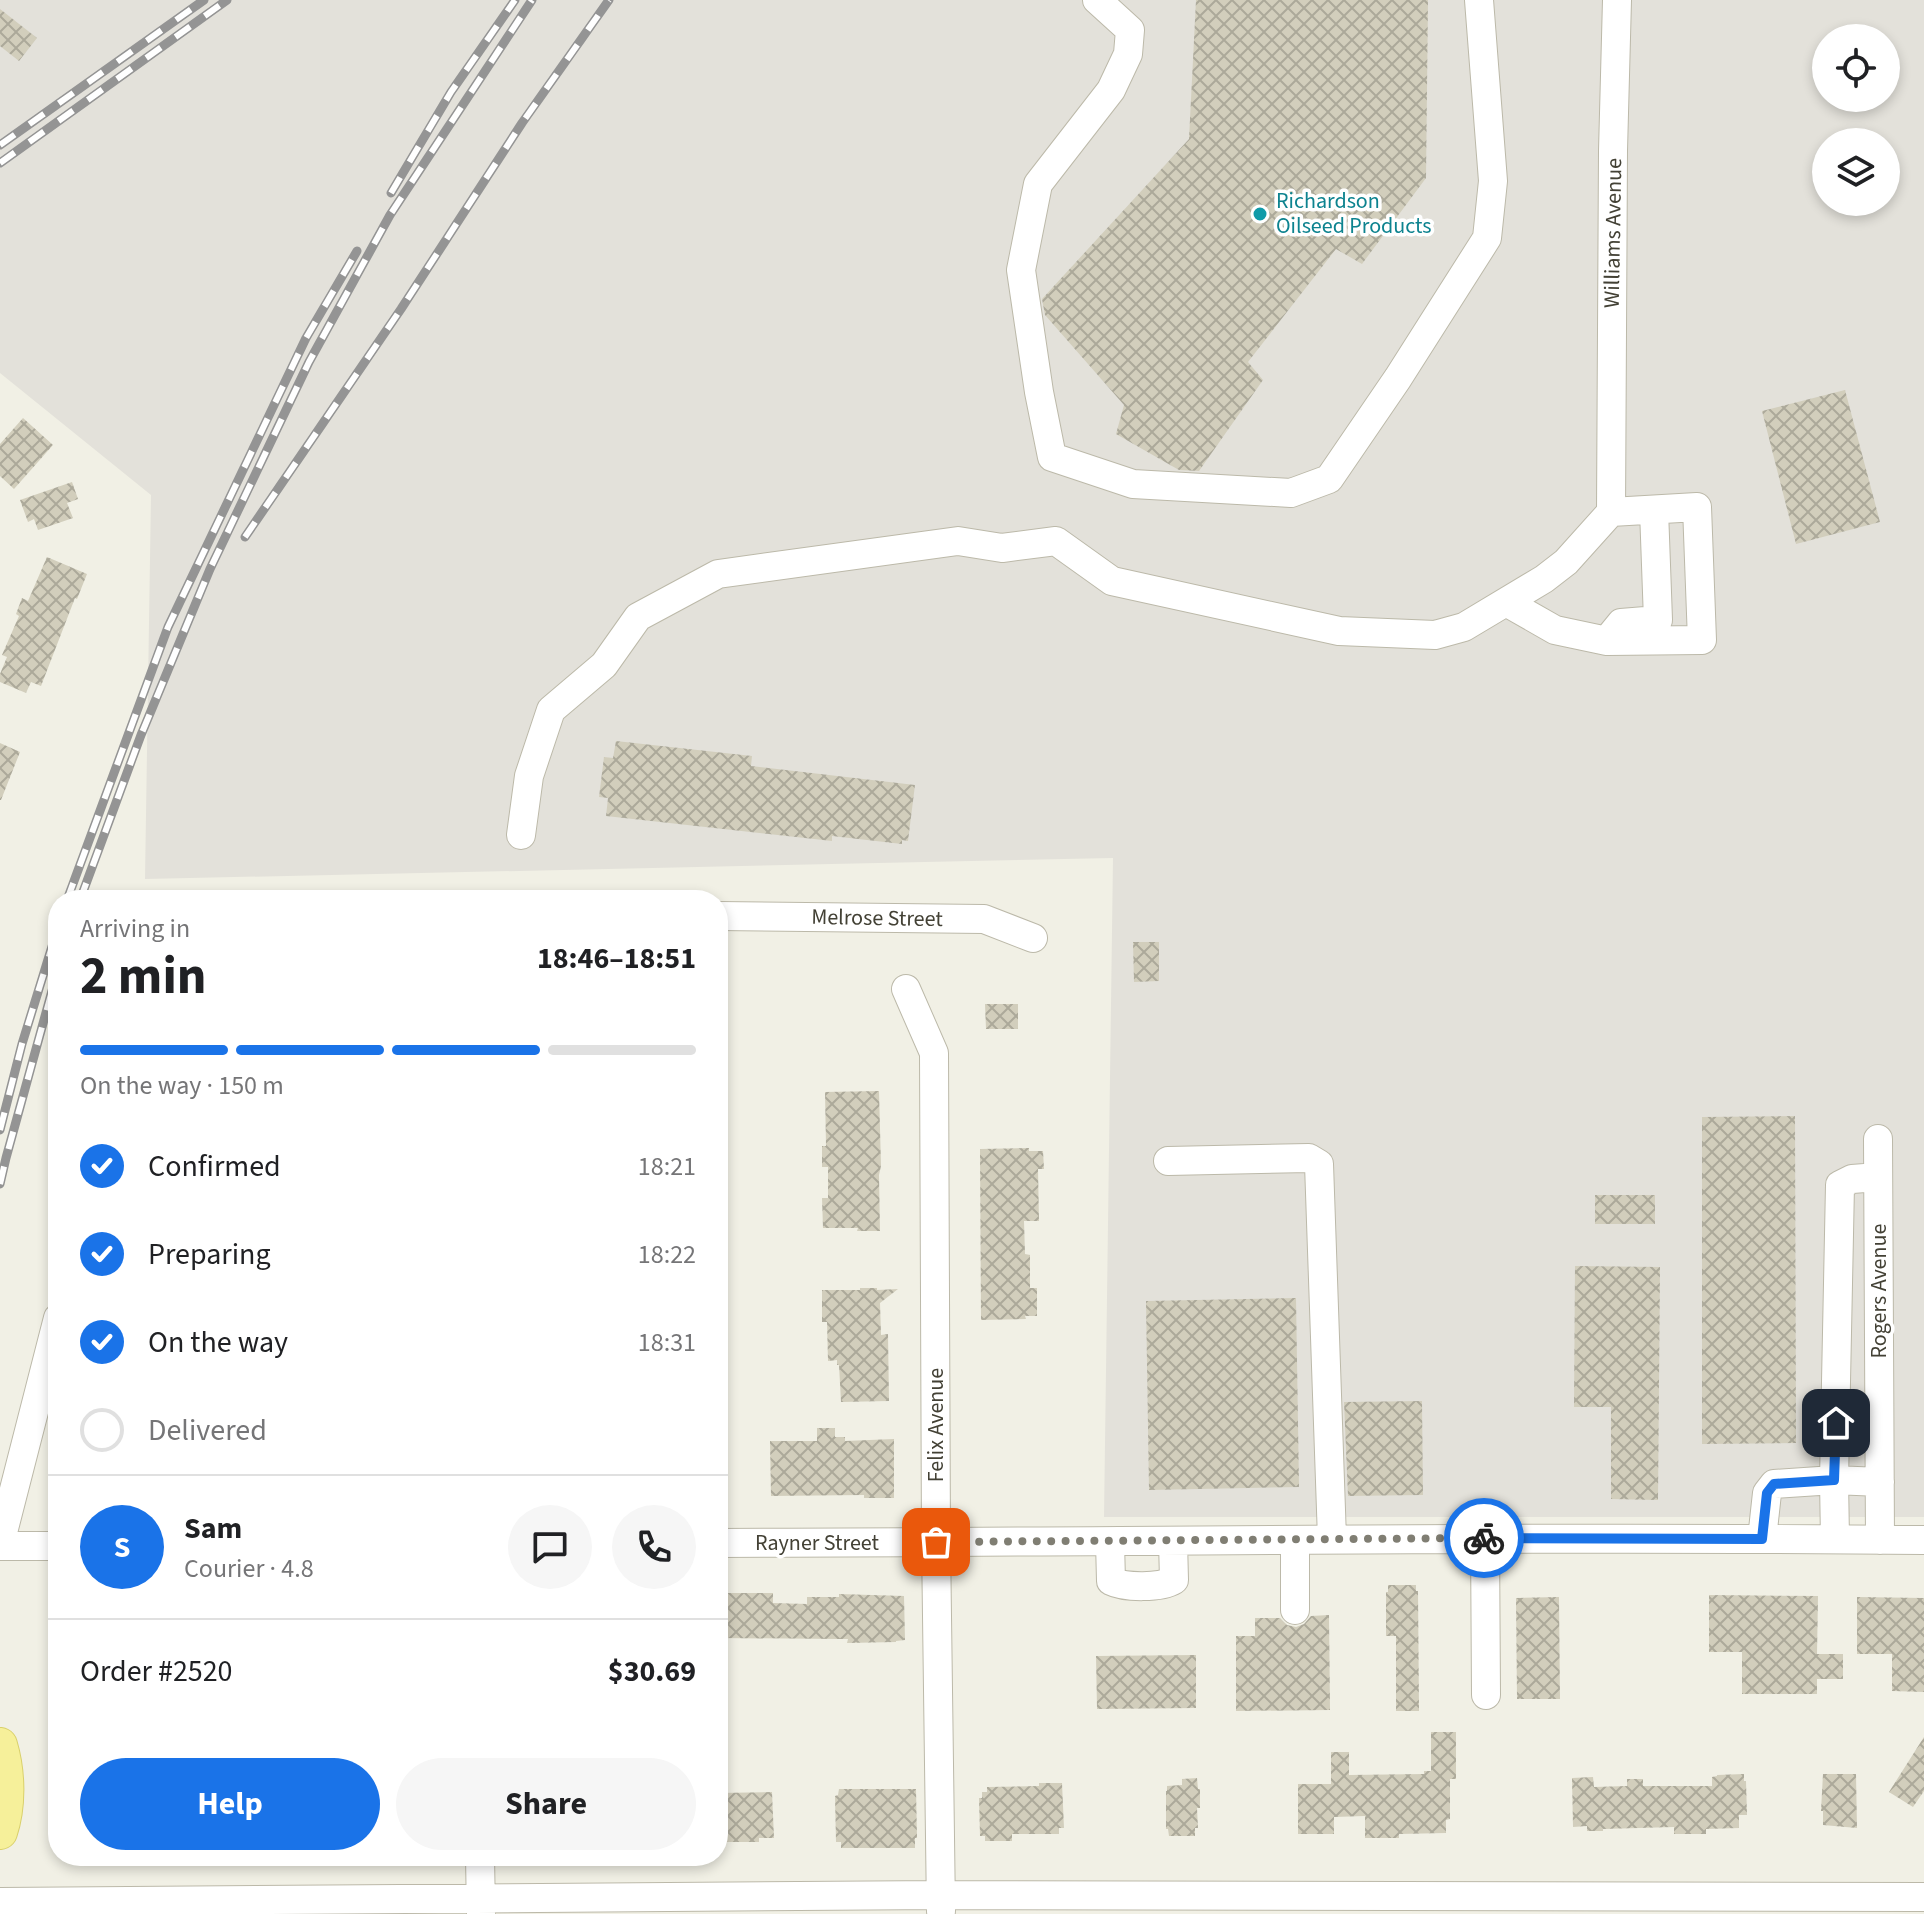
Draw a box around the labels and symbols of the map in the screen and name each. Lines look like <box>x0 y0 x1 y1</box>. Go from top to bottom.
street label: Williams Avenue <box>1596 158 1630 308</box>
place label: Richardson Oilseed Products <box>1276 185 1432 242</box>
marker: Richardson Oilseed Products <box>1251 205 1269 223</box>
street label: Melrose Street <box>811 901 944 935</box>
street label: Rogers Avenue <box>1863 1223 1895 1358</box>
street label: Felix Avenue <box>920 1368 952 1482</box>
pin <box>1802 1389 1870 1457</box>
courier <box>1444 1498 1524 1578</box>
pin <box>902 1508 970 1576</box>
street label: Rayner Street <box>755 1527 880 1559</box>

